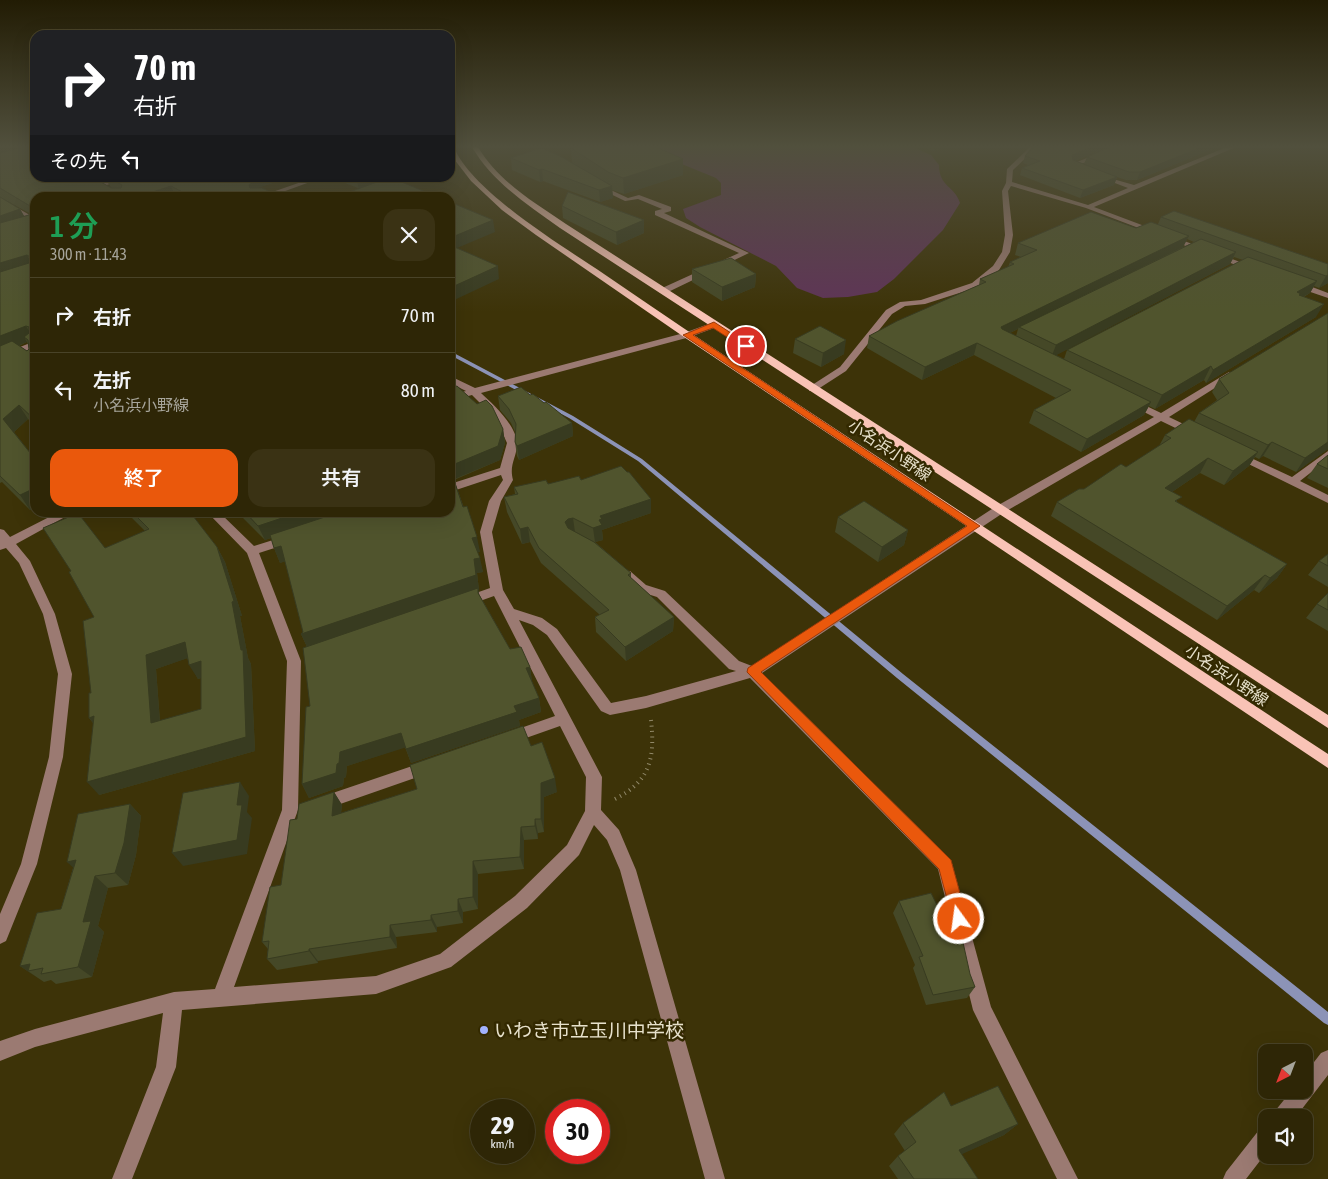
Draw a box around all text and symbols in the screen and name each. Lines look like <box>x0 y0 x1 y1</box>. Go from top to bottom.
text: 70 m <box>133 47 196 87</box>
icon: right <box>50 50 115 115</box>
text: 右折 <box>133 93 177 119</box>
icon: left <box>117 145 145 173</box>
text: その先 <box>50 150 107 172</box>
text: 1 分 <box>50 209 98 243</box>
button: close <box>383 209 435 261</box>
text: 300 m · 11:43 <box>50 245 127 263</box>
icon: right <box>50 301 78 329</box>
text: 70 m <box>401 304 435 326</box>
text: 右折 <box>93 306 131 328</box>
pin <box>725 325 767 367</box>
icon: arrive <box>732 332 760 360</box>
text: 左折 <box>93 369 131 391</box>
icon: left <box>50 376 78 404</box>
text: 80 m <box>401 379 435 401</box>
text: 小名浜小野線 <box>93 396 189 414</box>
street label: 小名浜小野線 <box>845 416 935 484</box>
button: 終了 <box>50 449 238 507</box>
button: 共有 <box>248 449 435 507</box>
street label: 小名浜小野線 <box>1182 641 1272 709</box>
position arrow <box>932 892 984 944</box>
place label: いわき市立玉川中学校 <box>494 1019 684 1041</box>
marker: いわき市立玉川中学校 <box>478 1024 490 1036</box>
north arrow <box>1258 1044 1312 1099</box>
map controls <box>1258 1044 1313 1164</box>
speed limit sign: 30 <box>545 1099 610 1164</box>
button: sound <box>1258 1109 1313 1164</box>
text: 29 <box>491 1111 514 1139</box>
text: km/h <box>491 1137 514 1151</box>

